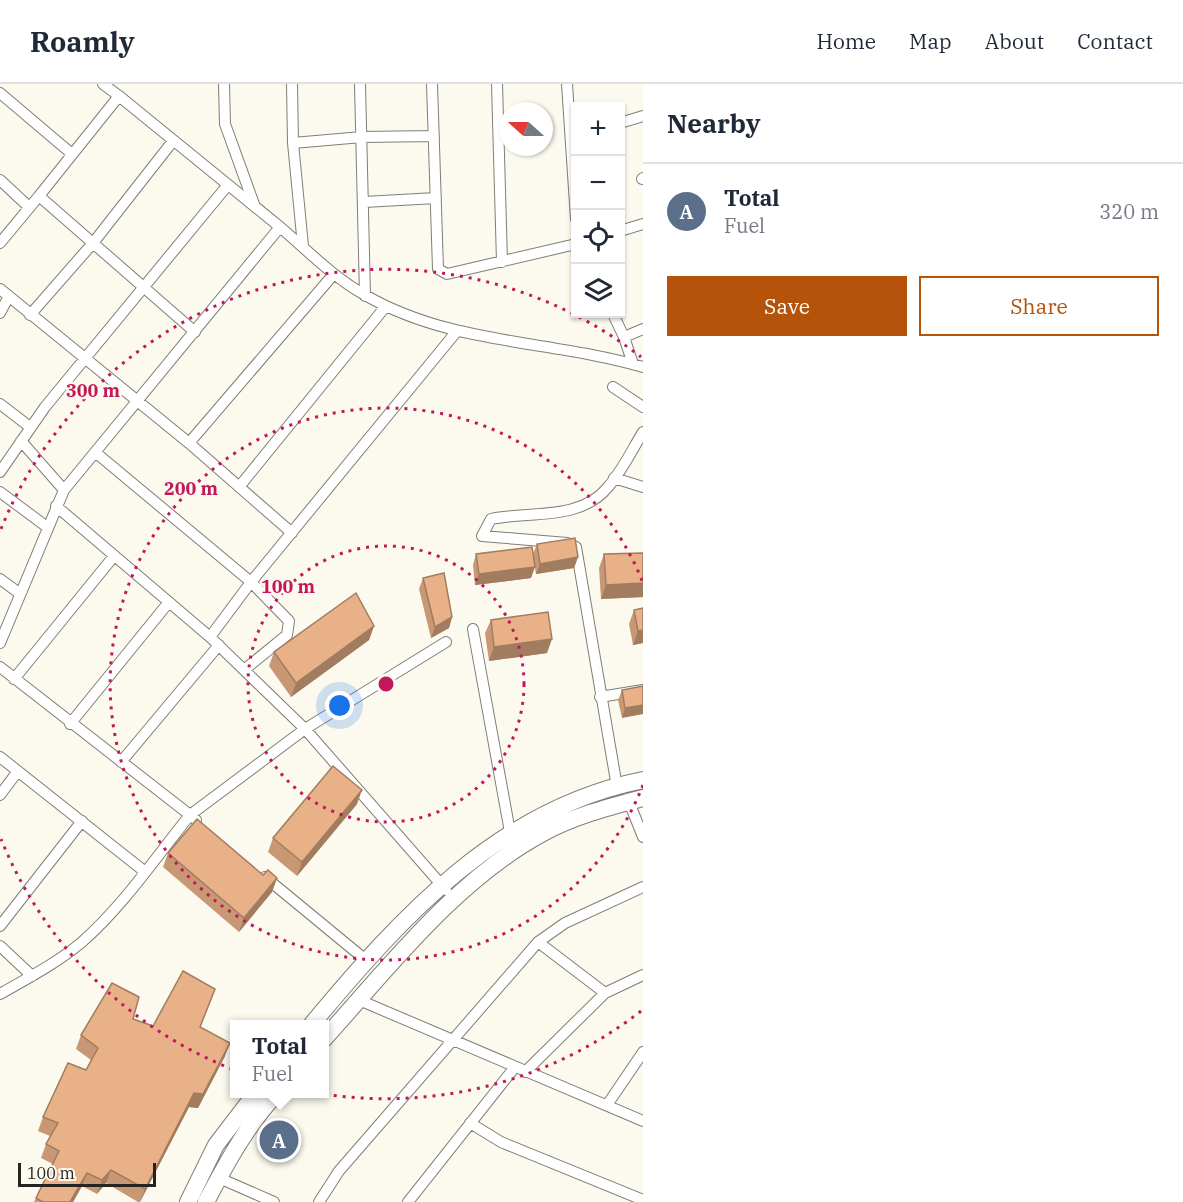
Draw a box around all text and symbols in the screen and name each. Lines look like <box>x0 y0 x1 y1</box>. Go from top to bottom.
text: Roamly <box>30 23 135 60</box>
text: Home <box>816 27 876 55</box>
text: Map <box>909 27 952 55</box>
text: About <box>985 27 1044 55</box>
text: Contact <box>1077 27 1153 55</box>
north arrow <box>499 102 553 156</box>
map controls <box>571 102 625 318</box>
button: + <box>571 102 625 156</box>
text: Nearby <box>667 106 761 140</box>
button: − <box>571 156 625 210</box>
text: Total <box>724 183 779 212</box>
text: A <box>680 198 693 225</box>
text: 320 m <box>1099 198 1159 225</box>
button: locate <box>571 210 625 264</box>
text: Fuel <box>724 212 765 239</box>
button: layers <box>571 264 625 318</box>
button: Save <box>667 276 907 336</box>
button: Share <box>919 276 1159 336</box>
text: 300 m <box>66 379 121 402</box>
text: 200 m <box>164 477 219 500</box>
text: 100 m <box>261 575 316 598</box>
centre of rings <box>376 674 396 694</box>
your location <box>325 691 354 720</box>
popup <box>230 1020 329 1098</box>
text: Total <box>252 1031 307 1060</box>
text: Fuel <box>252 1060 293 1087</box>
pin: A <box>260 1118 298 1162</box>
scale bar <box>18 1160 156 1188</box>
text: 100 m <box>27 1163 75 1183</box>

